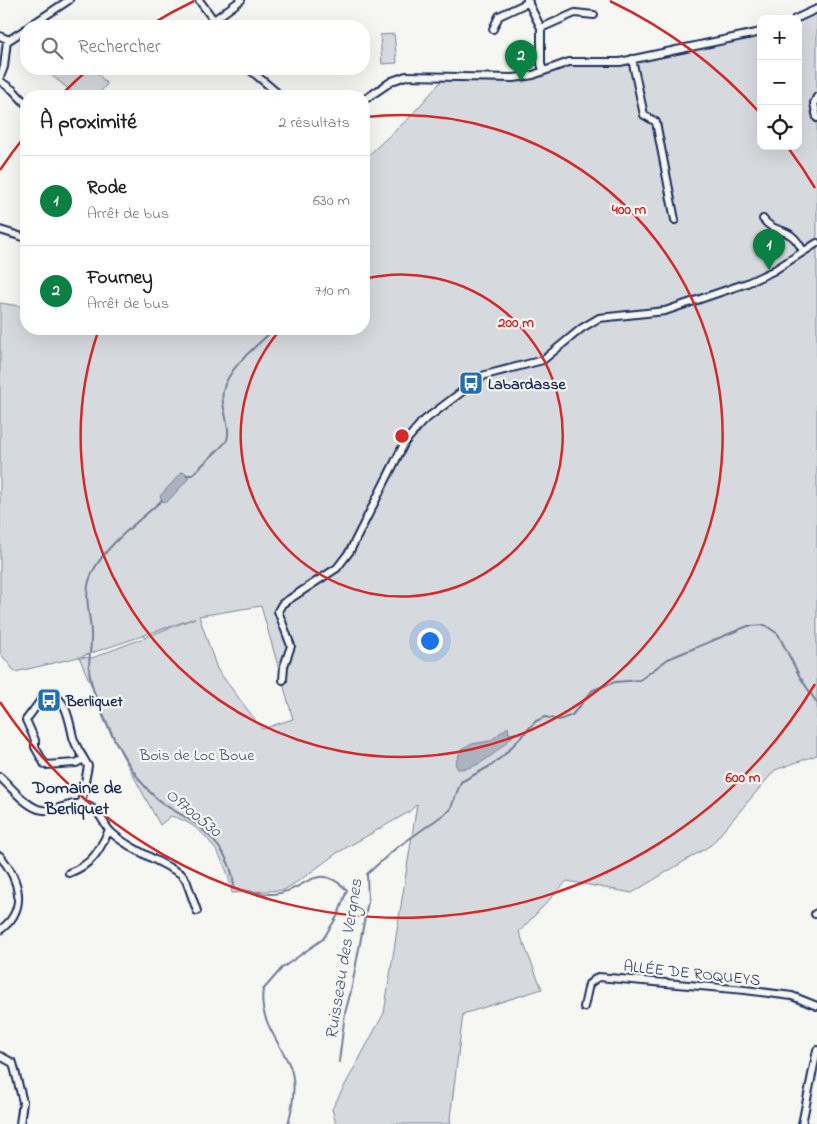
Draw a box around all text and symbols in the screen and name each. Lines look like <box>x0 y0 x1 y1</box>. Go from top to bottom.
map controls <box>757 15 802 150</box>
button: + <box>757 15 802 60</box>
search box <box>20 20 370 75</box>
icon: search <box>38 34 66 62</box>
text: Rechercher <box>78 34 161 61</box>
pin: 2 <box>505 40 537 81</box>
button: − <box>757 60 802 105</box>
button: locate <box>757 105 802 150</box>
text: À proximité <box>40 108 137 138</box>
text: 2 résultats <box>278 111 350 135</box>
text: Rode <box>87 175 127 202</box>
text: 1 <box>53 189 59 213</box>
text: 630 m <box>313 189 350 213</box>
text: 400 m <box>611 199 647 221</box>
text: Arrêt de bus <box>87 202 169 226</box>
pin: 1 <box>753 229 785 270</box>
text: Fourney <box>87 265 153 292</box>
text: 2 <box>52 279 60 303</box>
text: 710 m <box>315 279 350 303</box>
text: Arrêt de bus <box>87 292 169 316</box>
text: 200 m <box>497 312 534 334</box>
bus stop icon: Labardasse <box>458 370 484 396</box>
place label: Labardasse <box>488 373 567 397</box>
centre of rings <box>393 427 411 445</box>
your location <box>417 628 443 654</box>
bus stop icon: Berliquet <box>36 687 62 713</box>
place label: Berliquet <box>65 690 123 714</box>
park label: Bois de Loc Boue <box>139 744 255 768</box>
text: 600 m <box>725 767 761 789</box>
district label: Domaine de Berliquet <box>31 776 122 823</box>
water label: O9700530 <box>159 783 227 845</box>
water label: Ruisseau des Vergnes <box>319 876 371 1042</box>
street label: ALLÉE DE ROQUEYS <box>622 955 762 993</box>

